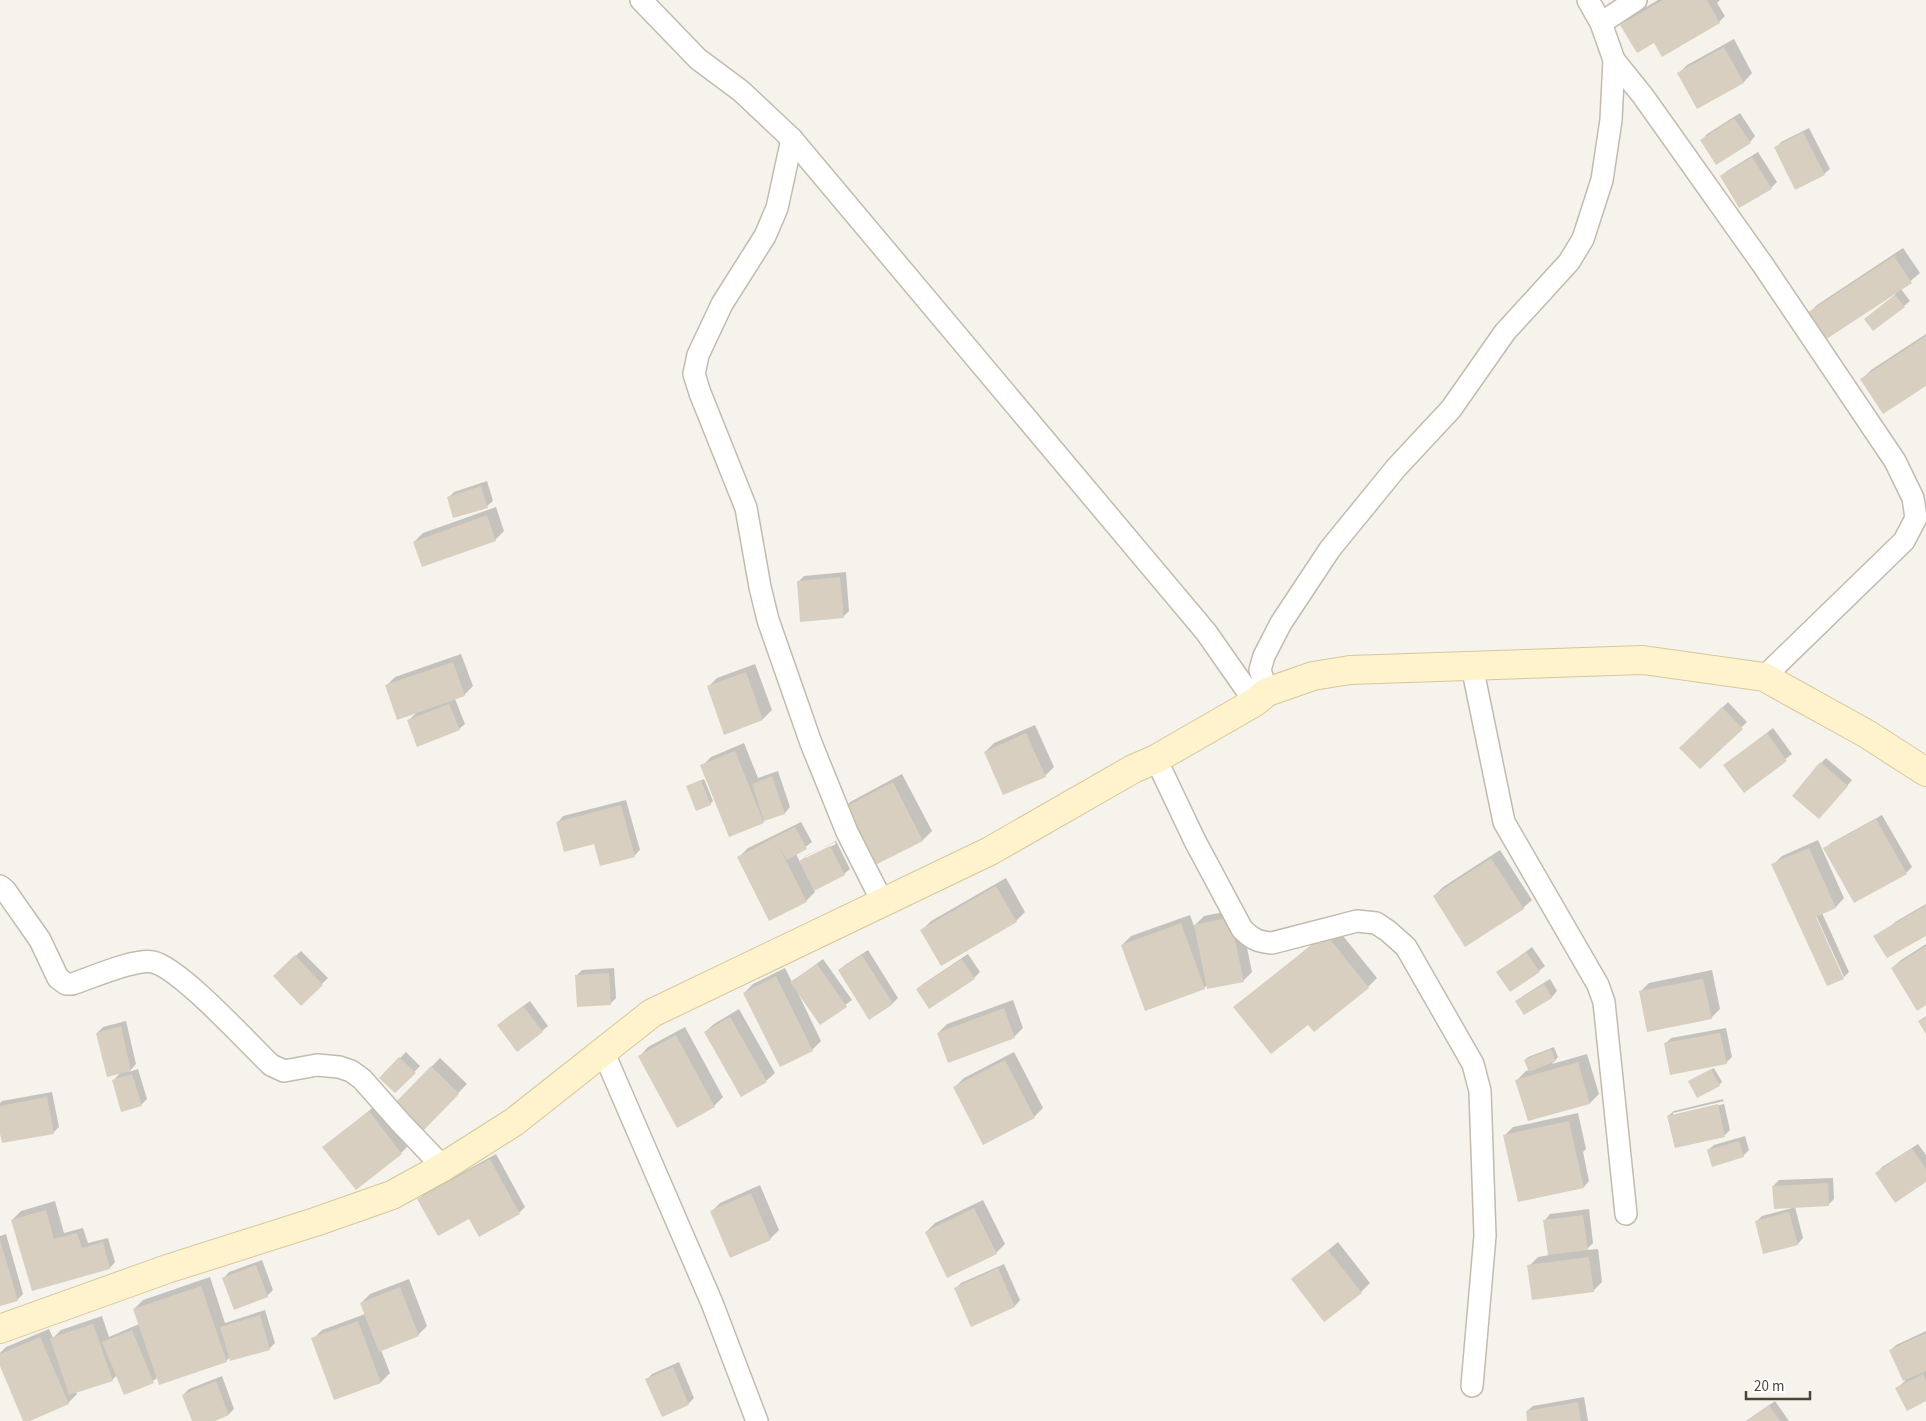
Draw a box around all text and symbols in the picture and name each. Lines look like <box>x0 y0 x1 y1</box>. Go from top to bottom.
scale bar <box>1746 1368 1810 1400</box>
text: 20 m <box>1754 1376 1784 1397</box>

